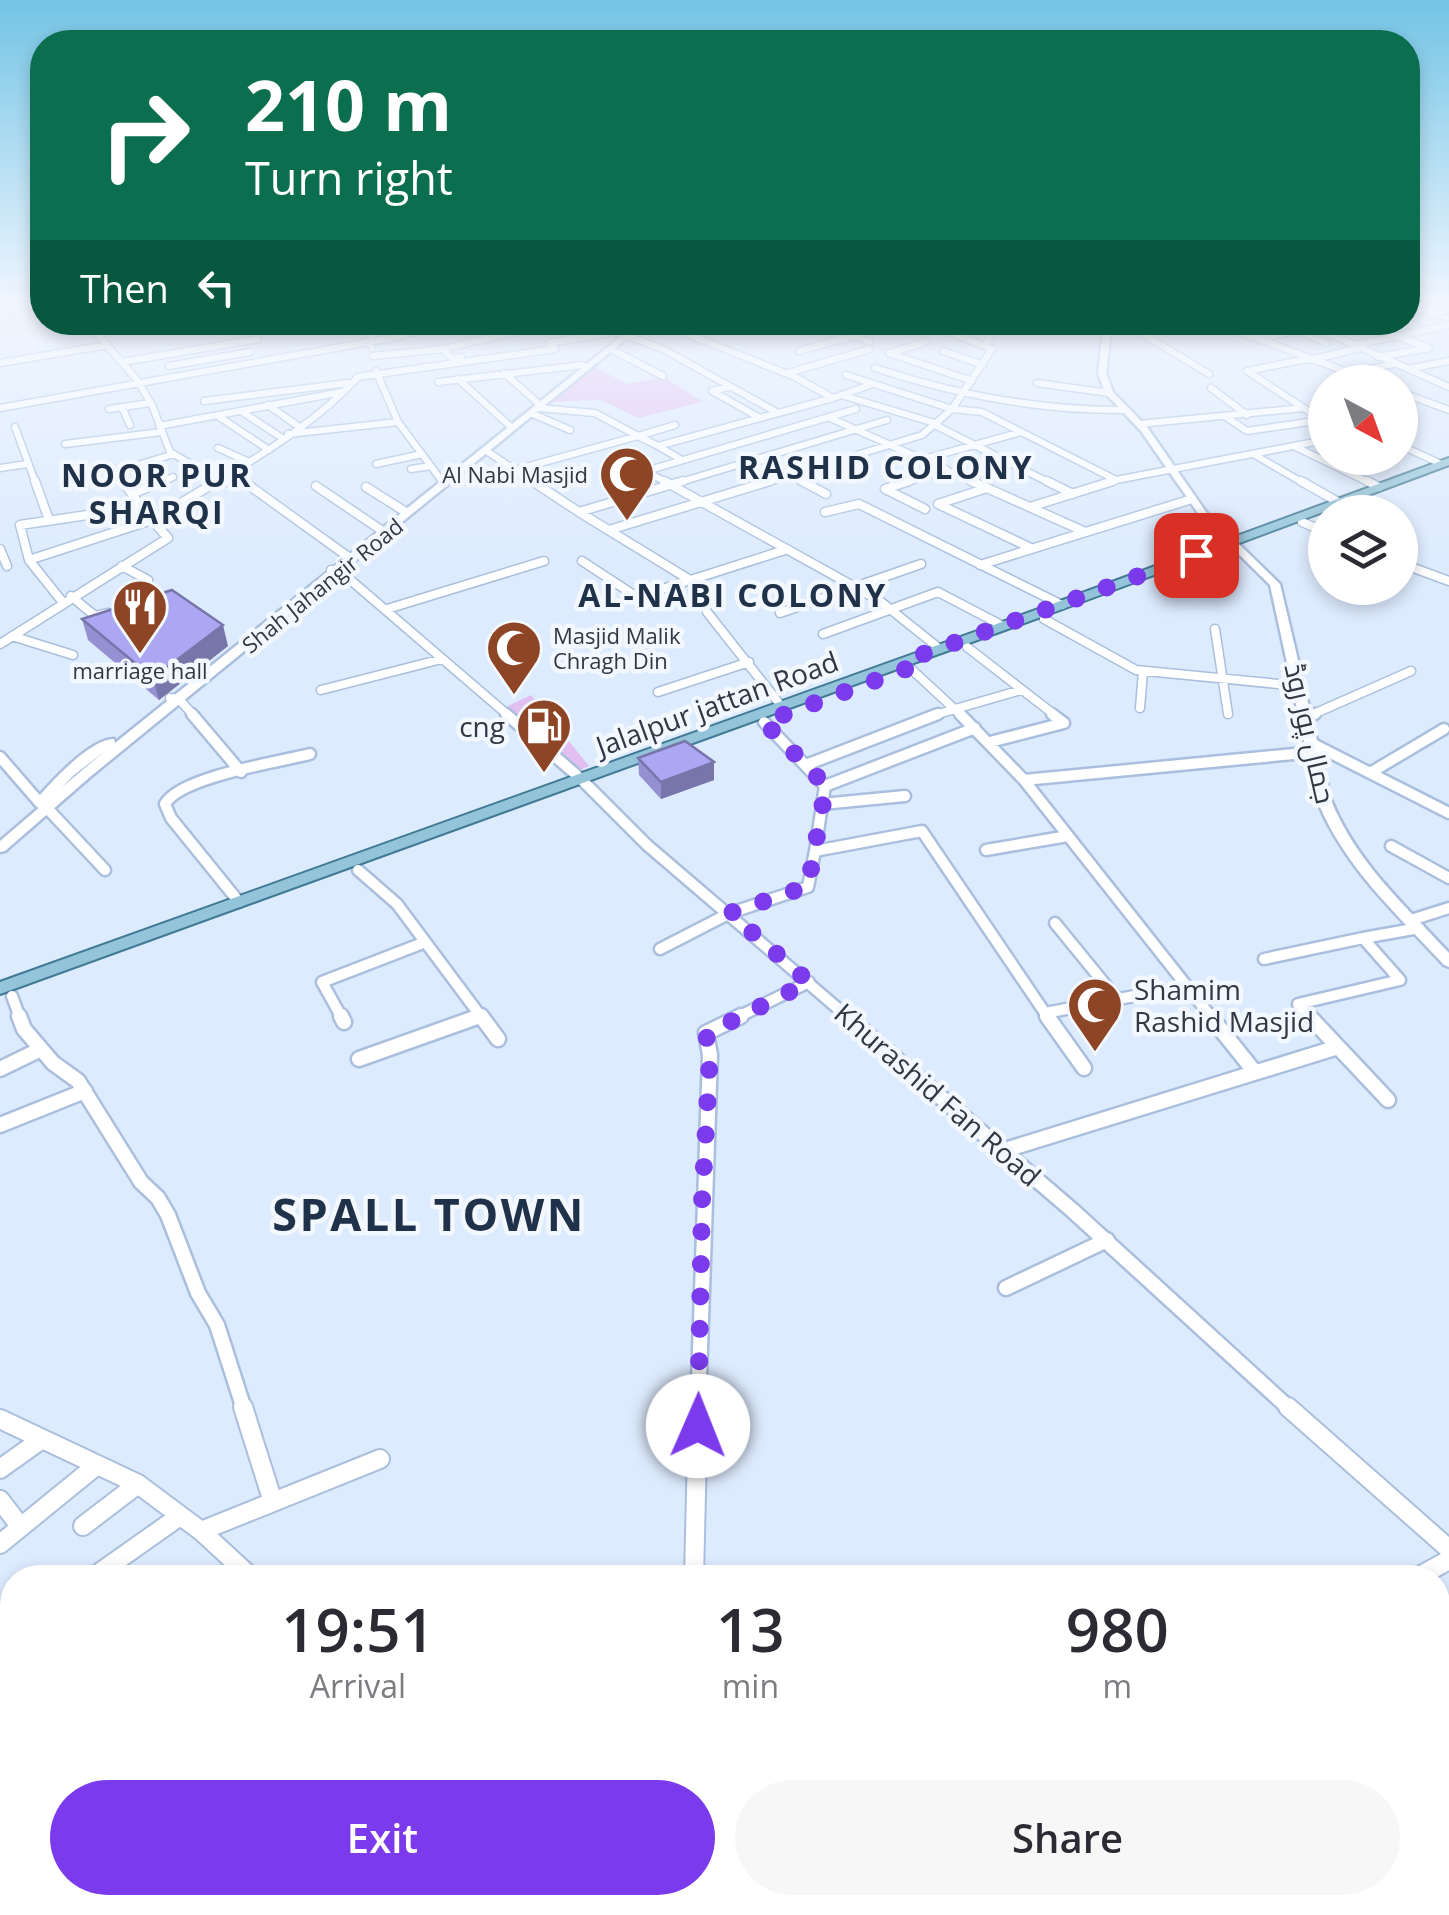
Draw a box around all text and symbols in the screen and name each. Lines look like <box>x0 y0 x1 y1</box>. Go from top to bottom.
text: 210 m <box>245 56 452 152</box>
icon: right <box>80 70 210 200</box>
text: Turn right <box>245 147 453 208</box>
icon: left <box>189 260 244 315</box>
text: Then <box>80 262 169 314</box>
north arrow <box>1308 365 1418 475</box>
map controls <box>1308 365 1418 605</box>
mosque icon: Al Nabi Masjid <box>597 444 657 523</box>
district label: RASHID COLONY <box>738 445 1034 488</box>
district label: NOOR PUR SHARQI <box>61 453 253 533</box>
place label: Al Nabi Masjid <box>442 459 588 489</box>
button: layers <box>1308 495 1418 605</box>
street label: Shah Jahangir Road <box>235 511 409 659</box>
pin <box>1154 513 1239 598</box>
icon: arrive <box>1169 528 1224 583</box>
district label: AL-NABI COLONY <box>578 573 888 616</box>
restaurant icon: marriage hall <box>110 577 170 656</box>
mosque icon: Masjid Malik Chragh Din <box>484 618 544 697</box>
place label: Masjid Malik Chragh Din <box>553 620 681 675</box>
street label: Jalalpur jattan Road <box>588 642 843 766</box>
place label: marriage hall <box>72 655 208 685</box>
street label: جمال پور روڈ <box>1275 659 1346 807</box>
fuel station icon: cng <box>514 696 574 775</box>
place label: cng <box>459 707 505 745</box>
place label: Shamim Rashid Masjid <box>1134 970 1314 1040</box>
mosque icon: Shamim Rashid Masjid <box>1065 975 1125 1054</box>
street label: Khurashid Fan Road <box>827 994 1049 1194</box>
district label: SPALL TOWN <box>272 1183 586 1244</box>
position arrow <box>646 1374 750 1478</box>
text: 19:51 <box>281 1588 435 1670</box>
text: 13 <box>716 1588 785 1670</box>
text: 980 <box>1066 1588 1169 1670</box>
text: Arrival <box>310 1664 406 1707</box>
text: min <box>722 1664 779 1707</box>
text: m <box>1103 1664 1132 1707</box>
button: Exit <box>50 1780 715 1895</box>
button: Share <box>735 1780 1400 1895</box>

